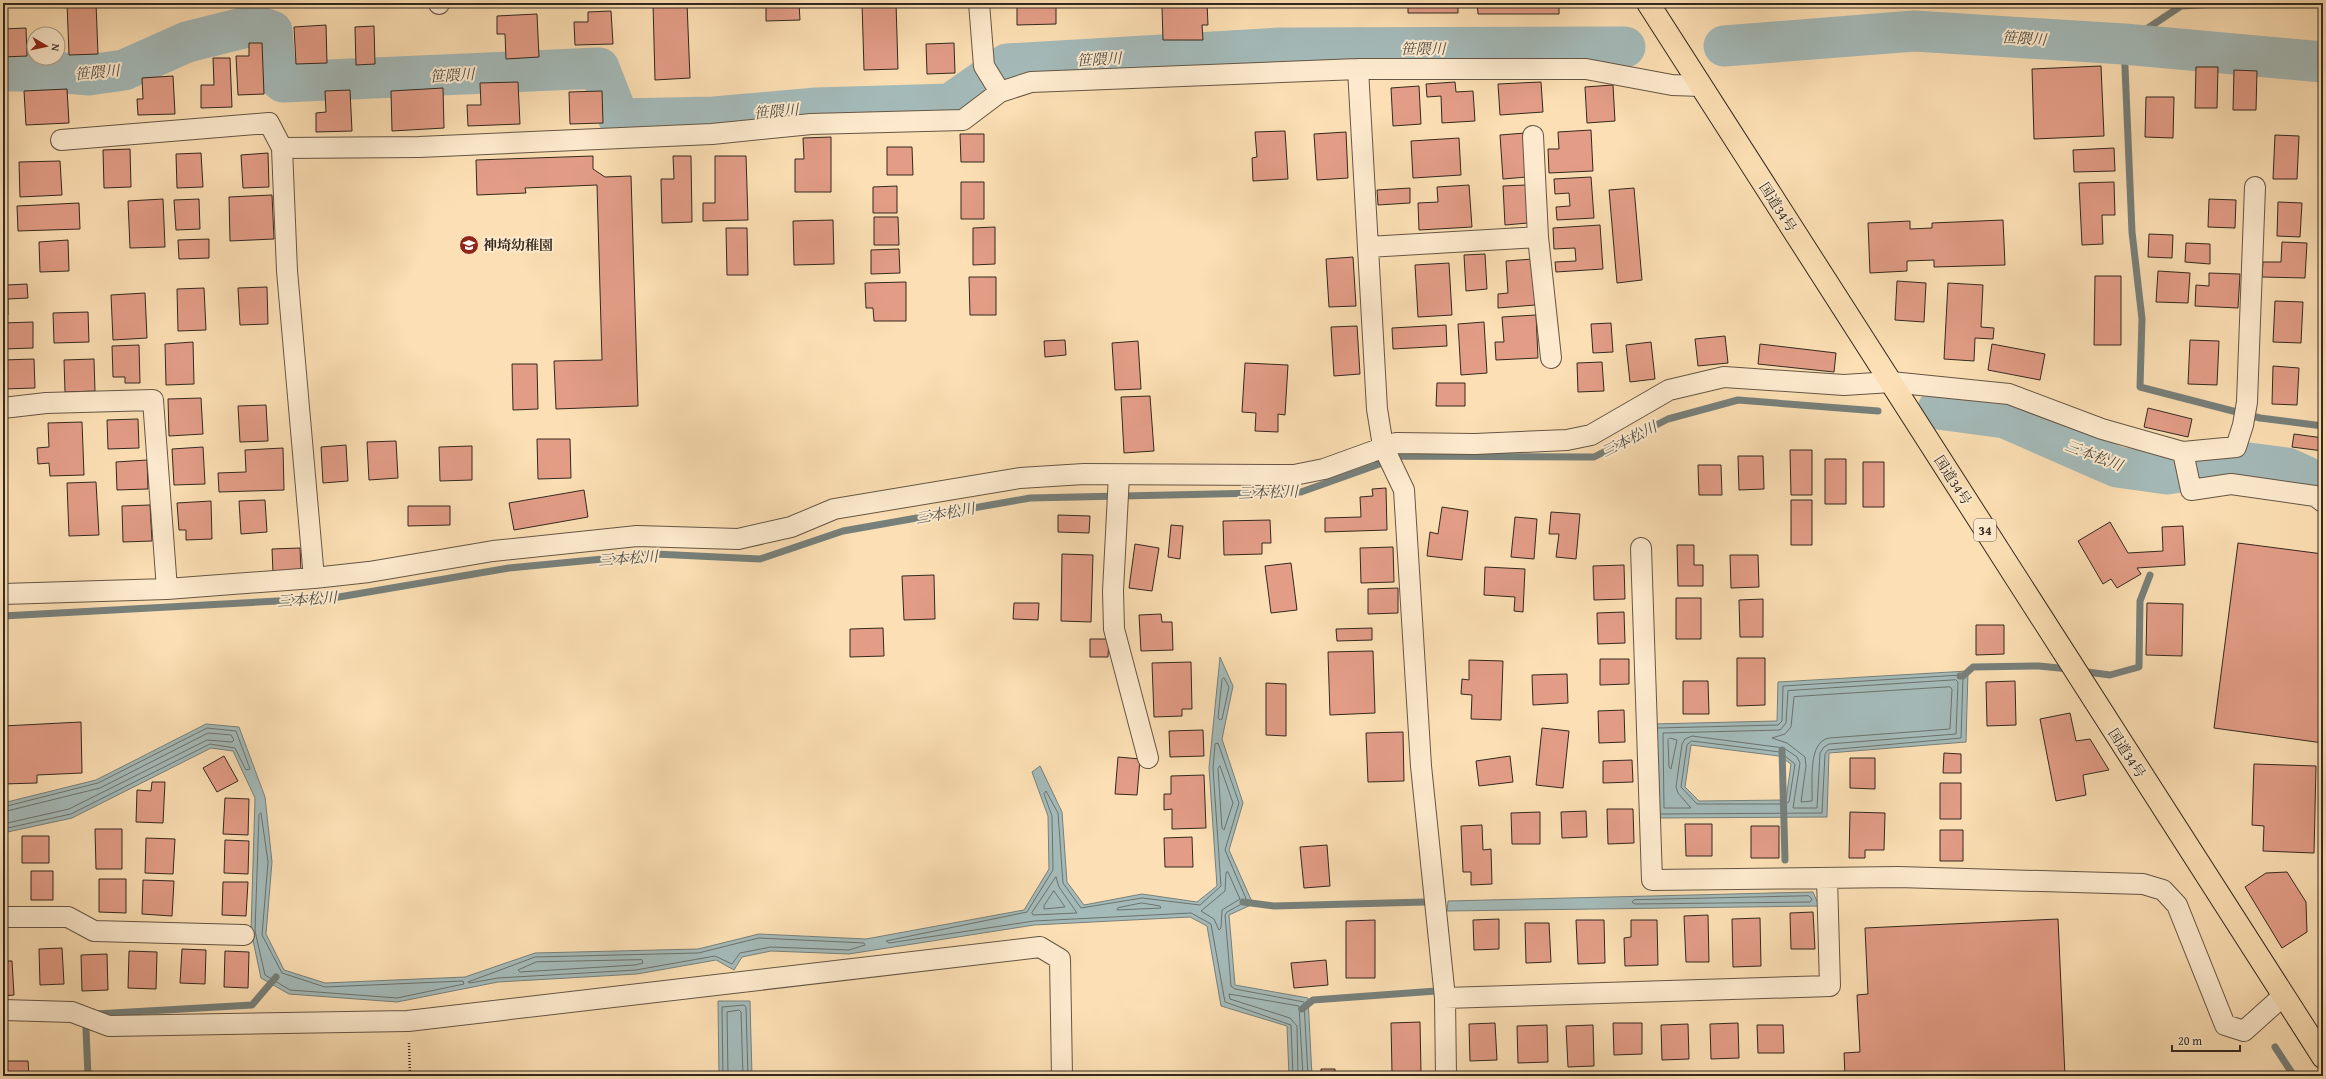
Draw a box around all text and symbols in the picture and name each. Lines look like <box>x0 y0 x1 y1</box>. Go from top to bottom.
north arrow <box>26 26 66 66</box>
water label: 笹隈川 <box>2001 26 2049 50</box>
water label: 笹隈川 <box>1400 38 1447 59</box>
text: N <box>47 43 64 53</box>
water label: 笹隈川 <box>1076 47 1124 71</box>
water label: 笹隈川 <box>74 59 122 84</box>
water label: 笹隈川 <box>429 63 477 87</box>
water label: 笹隈川 <box>753 98 801 123</box>
street label: 国道34号 <box>1755 178 1801 236</box>
school or university icon: 神埼幼稚園 <box>458 234 480 256</box>
place label: 神埼幼稚園 <box>483 235 553 255</box>
water label: 三本松川 <box>1597 415 1662 462</box>
water label: 三本松川 <box>2062 434 2128 476</box>
street label: 国道34号 <box>1930 451 1976 509</box>
water label: 三本松川 <box>1238 480 1300 504</box>
water label: 三本松川 <box>914 497 978 529</box>
road number: 34 <box>1974 519 1996 541</box>
water label: 三本松川 <box>597 545 661 571</box>
water label: 三本松川 <box>276 586 340 612</box>
street label: 国道34号 <box>2104 724 2150 782</box>
scale bar <box>2172 1027 2240 1053</box>
text: 20 m <box>2178 1032 2202 1049</box>

